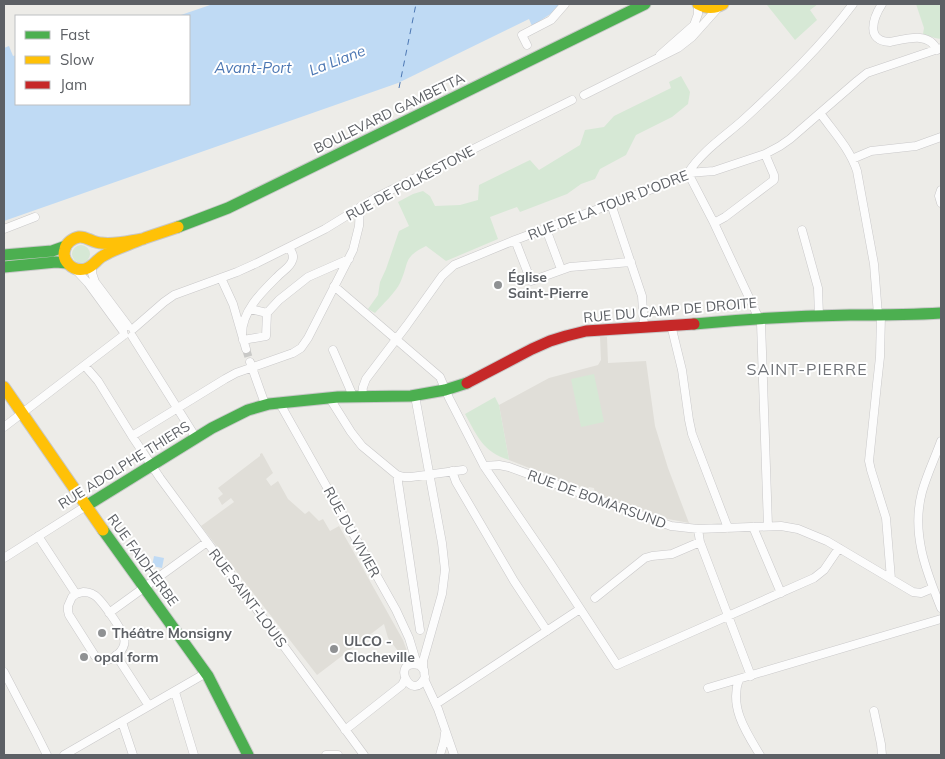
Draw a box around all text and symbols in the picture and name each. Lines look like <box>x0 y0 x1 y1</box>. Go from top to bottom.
legend <box>15 15 190 105</box>
text: Fast <box>60 25 90 44</box>
water label: La Liane <box>306 41 368 79</box>
text: Slow <box>60 50 94 69</box>
water label: Avant-Port <box>214 58 292 77</box>
street label: BOULEVARD GAMBETTA <box>311 68 468 157</box>
text: Jam <box>60 75 87 94</box>
street label: RUE DE FOLKESTONE <box>343 141 477 225</box>
street label: RUE DE LA TOUR D'ODRE <box>525 166 691 244</box>
place label: Église Saint-Pierre <box>508 268 589 302</box>
marker: Église Saint-Pierre <box>492 279 504 291</box>
street label: RUE DU CAMP DE DROITE <box>583 293 757 327</box>
district label: SAINT-PIERRE <box>746 359 868 379</box>
street label: RUE ADOLPHE THIERS <box>55 417 194 513</box>
street label: RUE DE BOMARSUND <box>525 466 669 532</box>
street label: RUE DU VIVIER <box>320 484 384 581</box>
street label: RUE FAIDHERBE <box>104 510 182 610</box>
street label: RUE SAINT-LOUIS <box>205 545 291 651</box>
place label: Théâtre Monsigny <box>112 624 232 642</box>
marker: Théâtre Monsigny <box>96 627 108 639</box>
place label: ULCO - Clocheville <box>344 632 415 666</box>
marker: ULCO - Clocheville <box>328 643 340 655</box>
place label: opal form <box>94 648 158 666</box>
marker: opal form <box>78 651 90 663</box>

